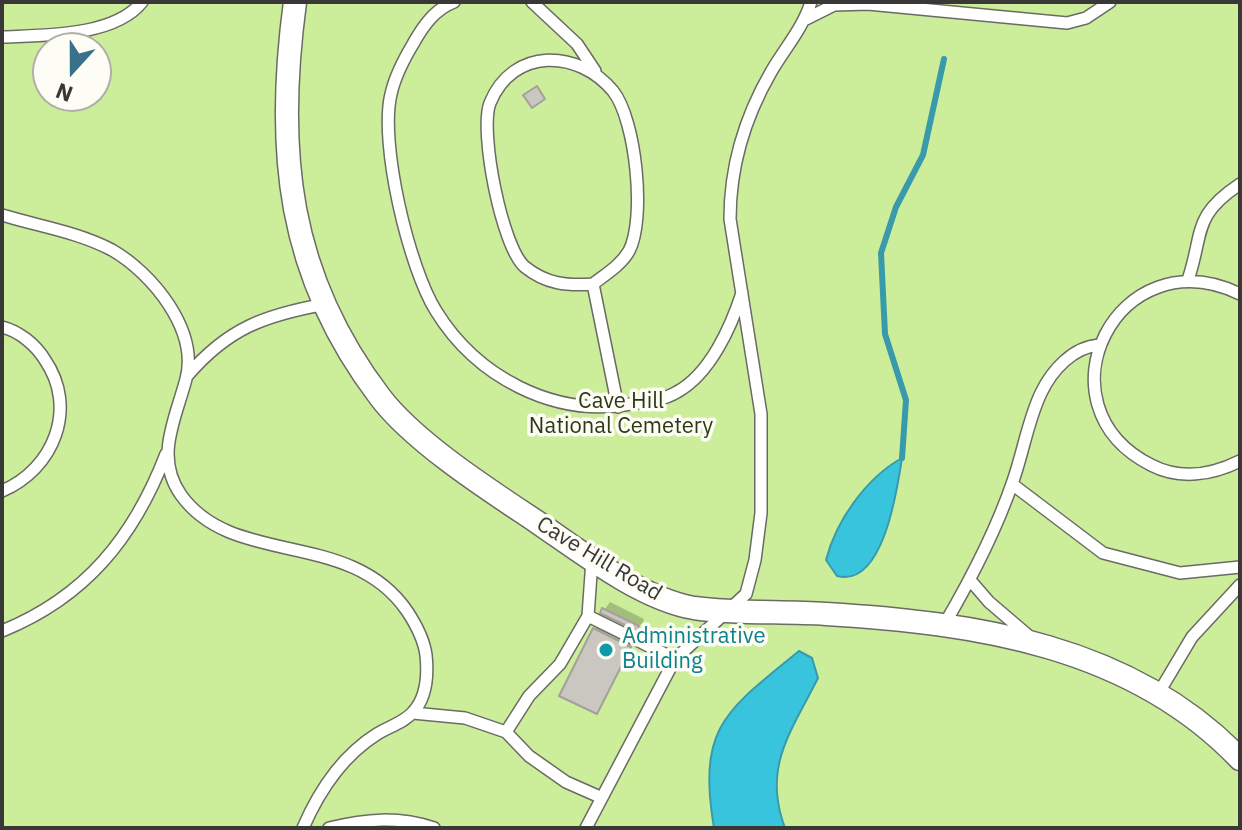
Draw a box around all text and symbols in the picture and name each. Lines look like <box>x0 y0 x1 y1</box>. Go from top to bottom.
north arrow <box>32 32 112 112</box>
text: N <box>51 77 77 109</box>
park label: Cave Hill National Cemetery <box>529 389 713 440</box>
street label: Cave Hill Road <box>531 511 667 607</box>
place label: Administrative Building <box>622 624 766 676</box>
marker: Administrative Building <box>597 641 615 659</box>

